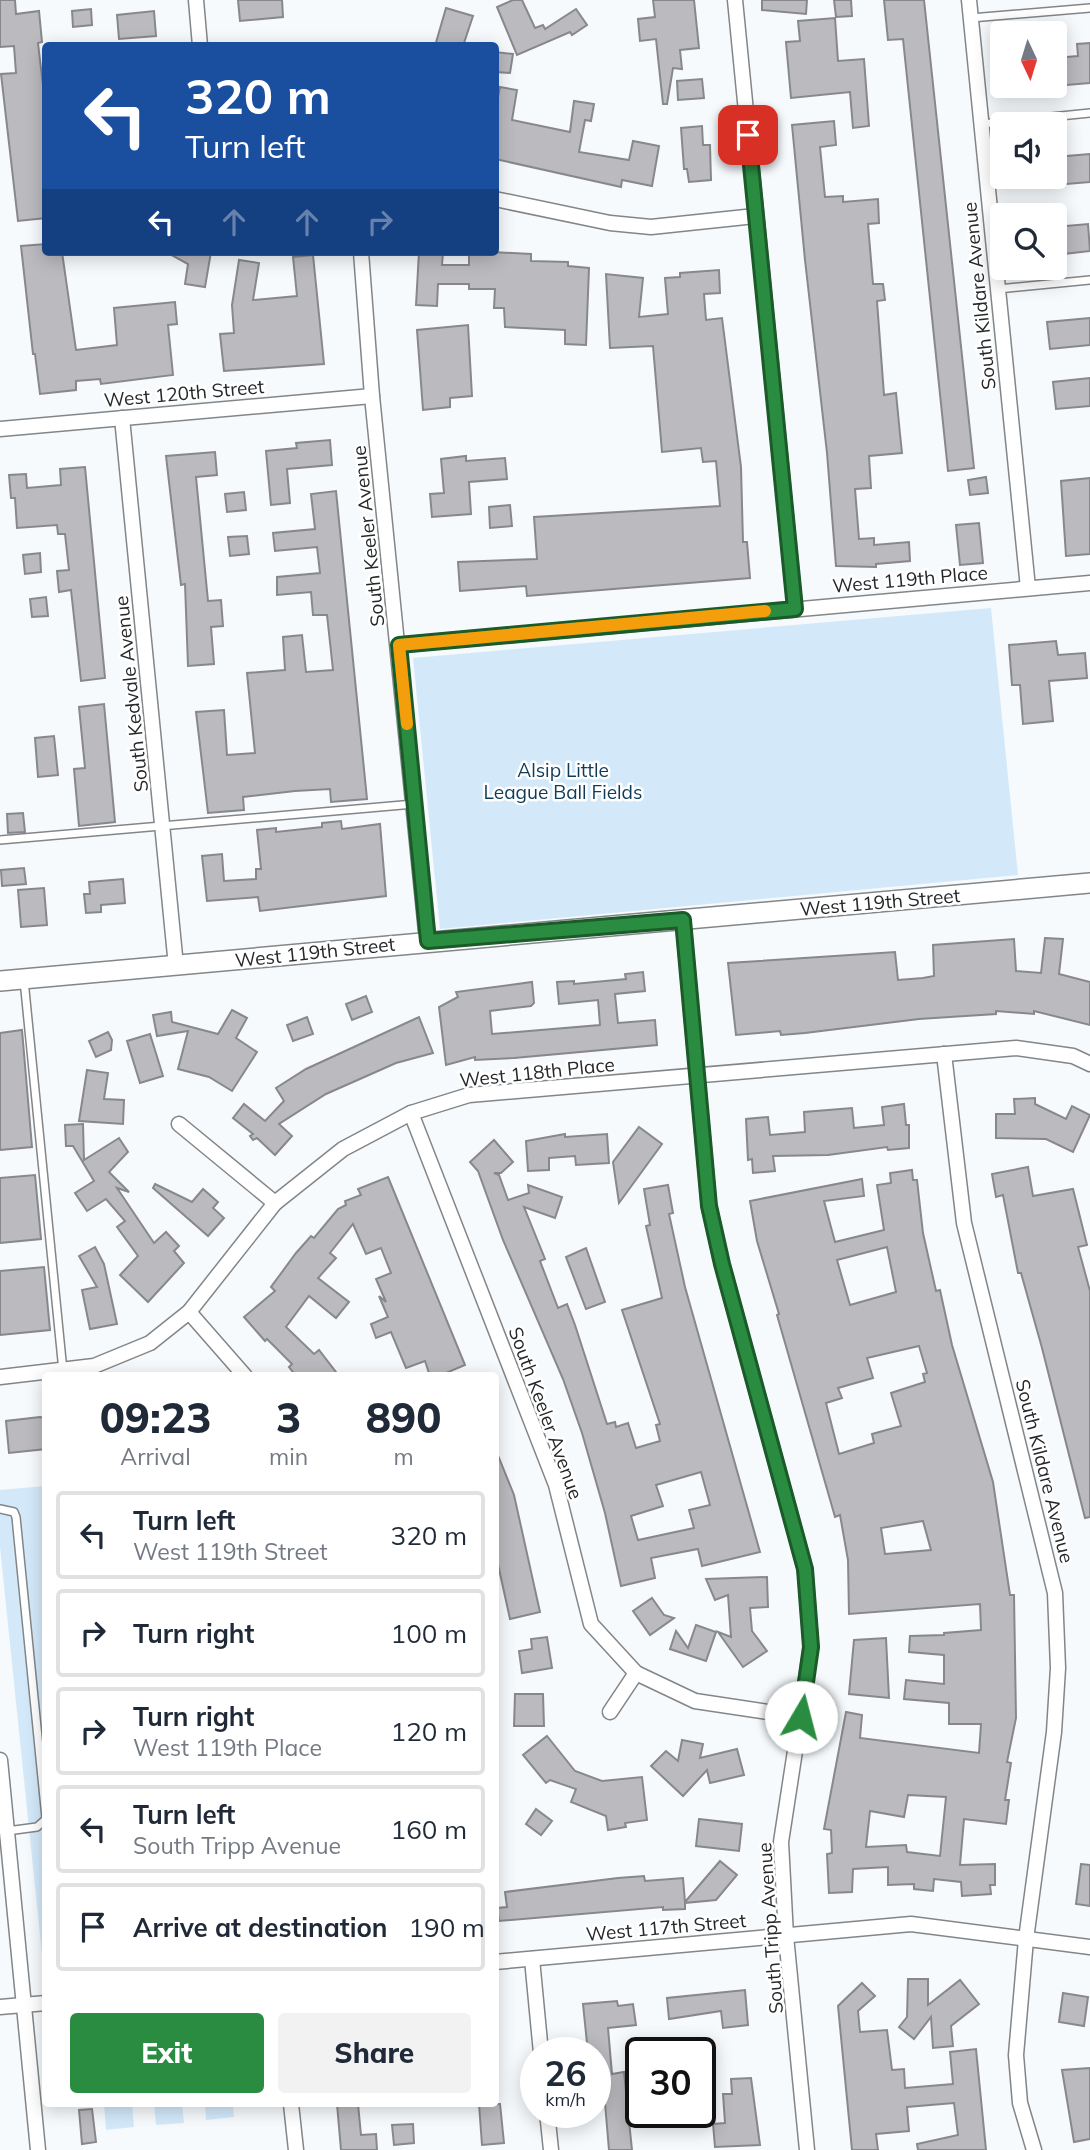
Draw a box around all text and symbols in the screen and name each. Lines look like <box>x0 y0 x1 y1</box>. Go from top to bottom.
north arrow <box>990 21 1068 98</box>
map controls <box>990 21 1067 280</box>
text: 320 m <box>185 65 331 126</box>
icon: left <box>70 70 161 161</box>
pin <box>718 105 778 165</box>
button: sound <box>990 112 1067 189</box>
icon: arrive <box>729 116 767 154</box>
text: Turn left <box>185 126 305 166</box>
street label: South Kildare Avenue <box>957 201 1001 391</box>
icon: left <box>142 203 180 241</box>
icon: ahead <box>215 203 253 241</box>
icon: ahead <box>288 203 326 241</box>
icon: right <box>361 203 399 241</box>
button: search <box>990 203 1067 280</box>
street label: West 120th Street <box>103 374 265 412</box>
street label: South Keeler Avenue <box>347 444 389 628</box>
street label: West 119th Place <box>831 560 989 598</box>
street label: South Kedvale Avenue <box>109 595 153 793</box>
park label: Alsip Little League Ball Fields <box>484 758 642 804</box>
street label: West 119th Street <box>799 883 961 921</box>
street label: West 119th Street <box>234 932 397 972</box>
street label: West 118th Place <box>458 1052 616 1092</box>
street label: South Keeler Avenue <box>504 1323 588 1503</box>
street label: South Kildare Avenue <box>1011 1377 1079 1565</box>
text: 09:23 <box>100 1391 211 1444</box>
text: 3 <box>276 1391 301 1444</box>
text: 890 <box>366 1391 441 1444</box>
text: Arrival <box>120 1442 191 1471</box>
text: min <box>269 1442 308 1471</box>
text: m <box>393 1442 414 1471</box>
text: Turn left <box>133 1504 235 1537</box>
icon: left <box>74 1516 112 1554</box>
text: 320 m <box>391 1519 467 1552</box>
text: West 119th Street <box>133 1537 328 1566</box>
icon: right <box>74 1614 112 1652</box>
text: Turn right <box>133 1617 254 1650</box>
text: 100 m <box>391 1617 467 1650</box>
position arrow <box>764 1680 838 1754</box>
text: Turn right <box>133 1700 254 1733</box>
icon: right <box>74 1712 112 1750</box>
text: 120 m <box>391 1715 467 1748</box>
text: West 119th Place <box>133 1733 322 1762</box>
text: Turn left <box>133 1798 235 1831</box>
icon: left <box>74 1810 112 1848</box>
text: 160 m <box>391 1813 467 1846</box>
text: South Tripp Avenue <box>133 1831 341 1860</box>
street label: South Tripp Avenue <box>752 1841 788 2015</box>
icon: arrive <box>74 1908 112 1946</box>
street label: West 117th Street <box>585 1908 747 1946</box>
text: Arrive at destination <box>133 1911 388 1944</box>
text: 190 m <box>409 1911 485 1944</box>
button: Exit <box>70 2013 264 2093</box>
button: Share <box>278 2013 471 2093</box>
speed limit sign: 30 <box>625 2037 716 2128</box>
text: 26 <box>544 2051 587 2095</box>
text: km/h <box>545 2088 586 2111</box>

